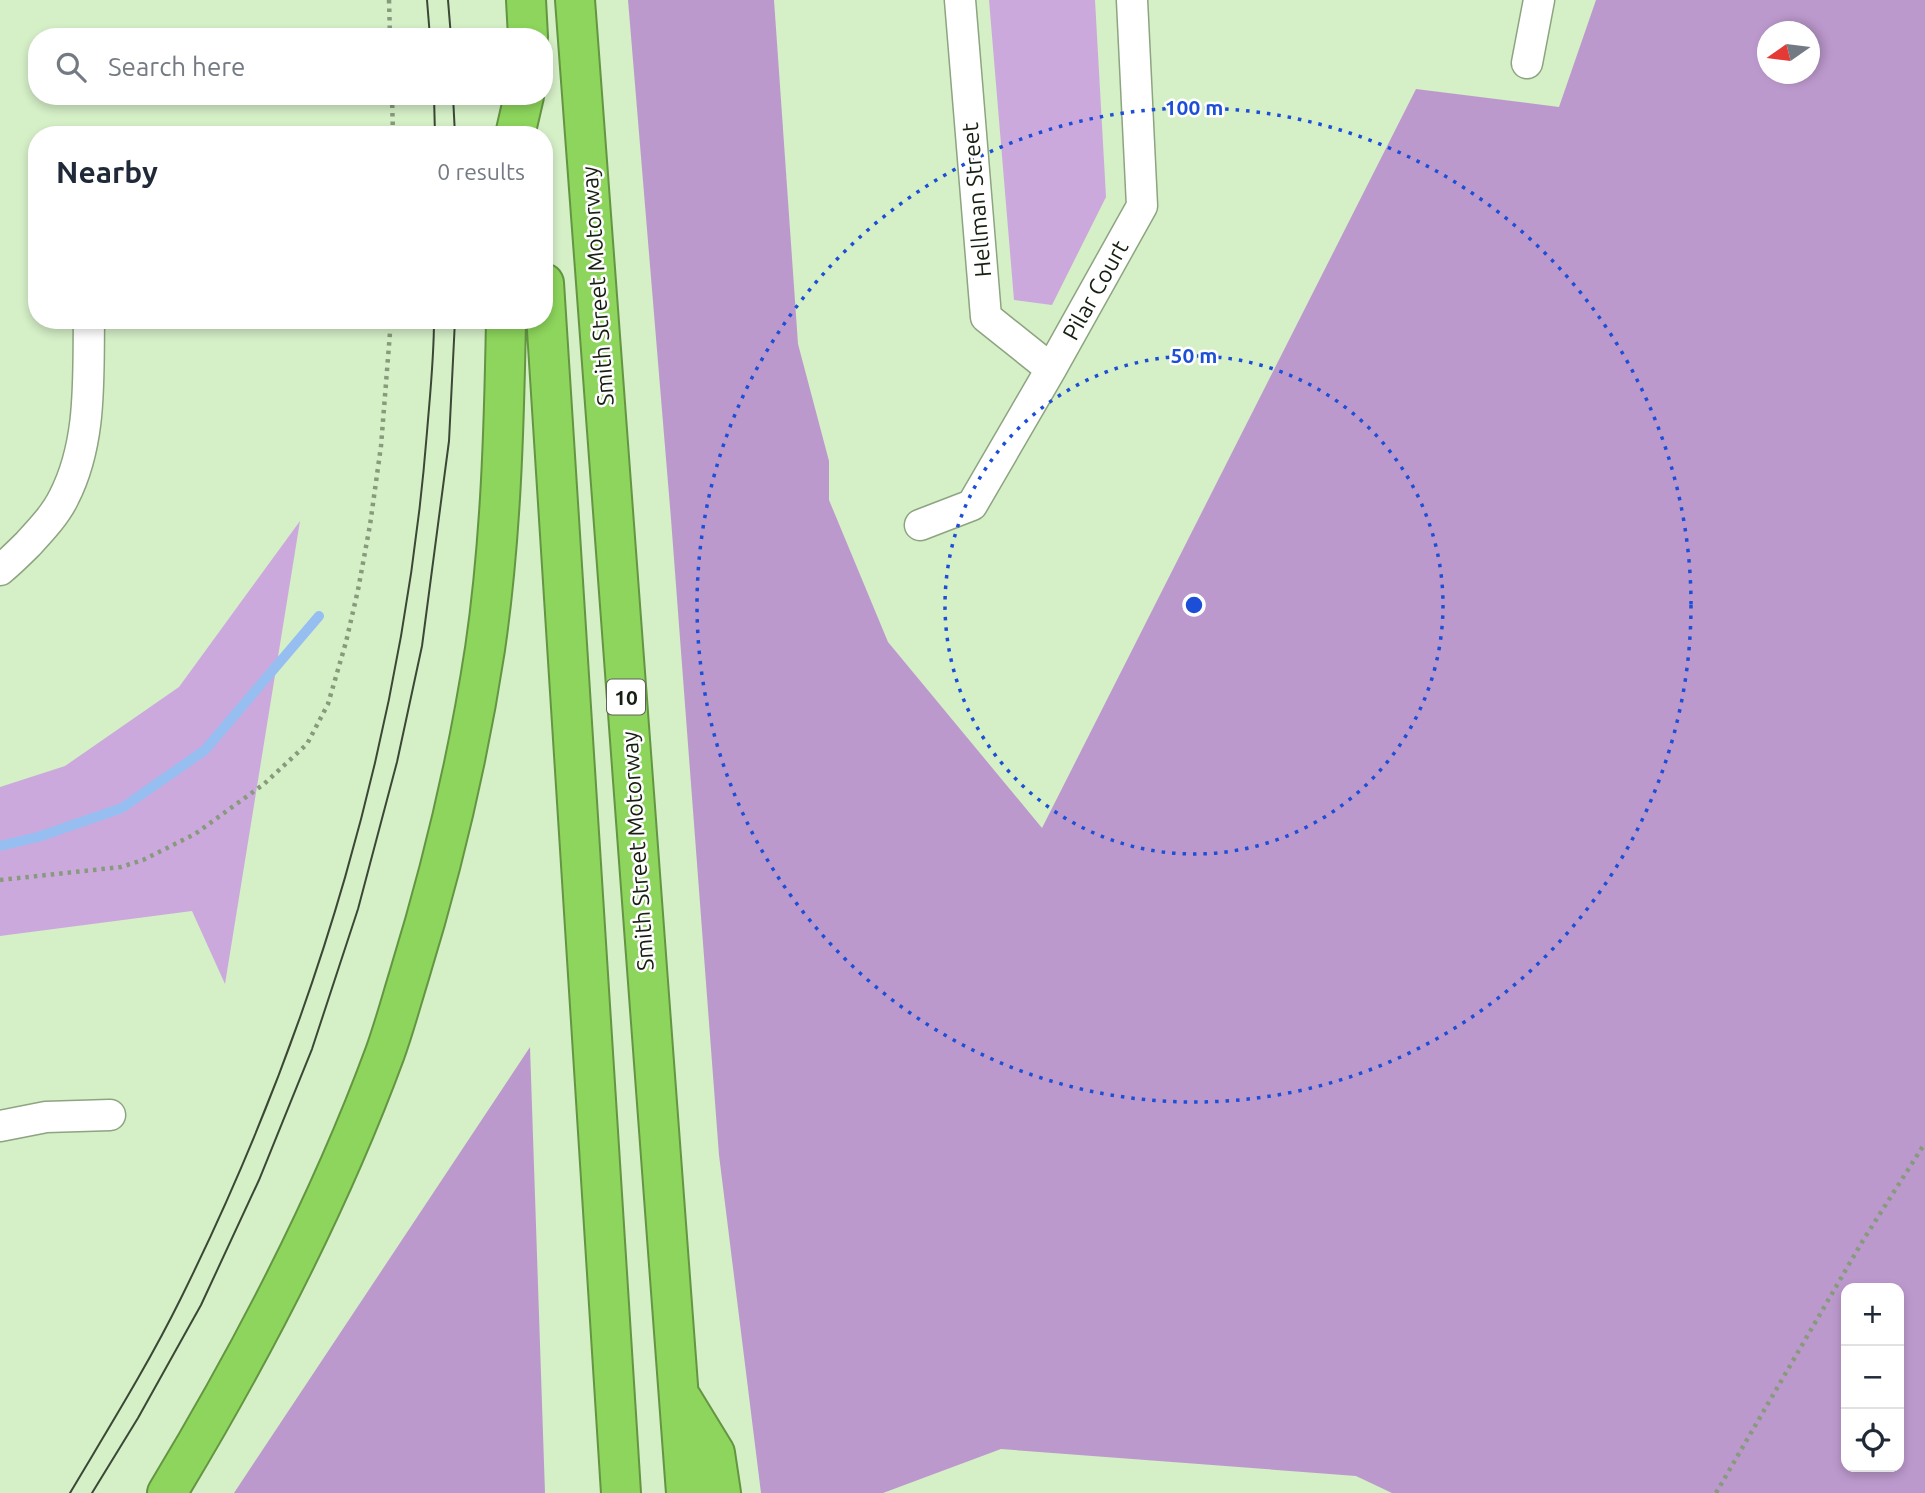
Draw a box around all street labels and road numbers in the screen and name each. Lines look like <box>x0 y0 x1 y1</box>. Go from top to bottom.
street label: Hellman Street <box>957 122 995 278</box>
street label: Smith Street Motorway <box>576 165 618 407</box>
street label: Pilar Court <box>1057 236 1133 344</box>
road number: 10 <box>607 680 645 714</box>
street label: Smith Street Motorway <box>616 730 658 972</box>

